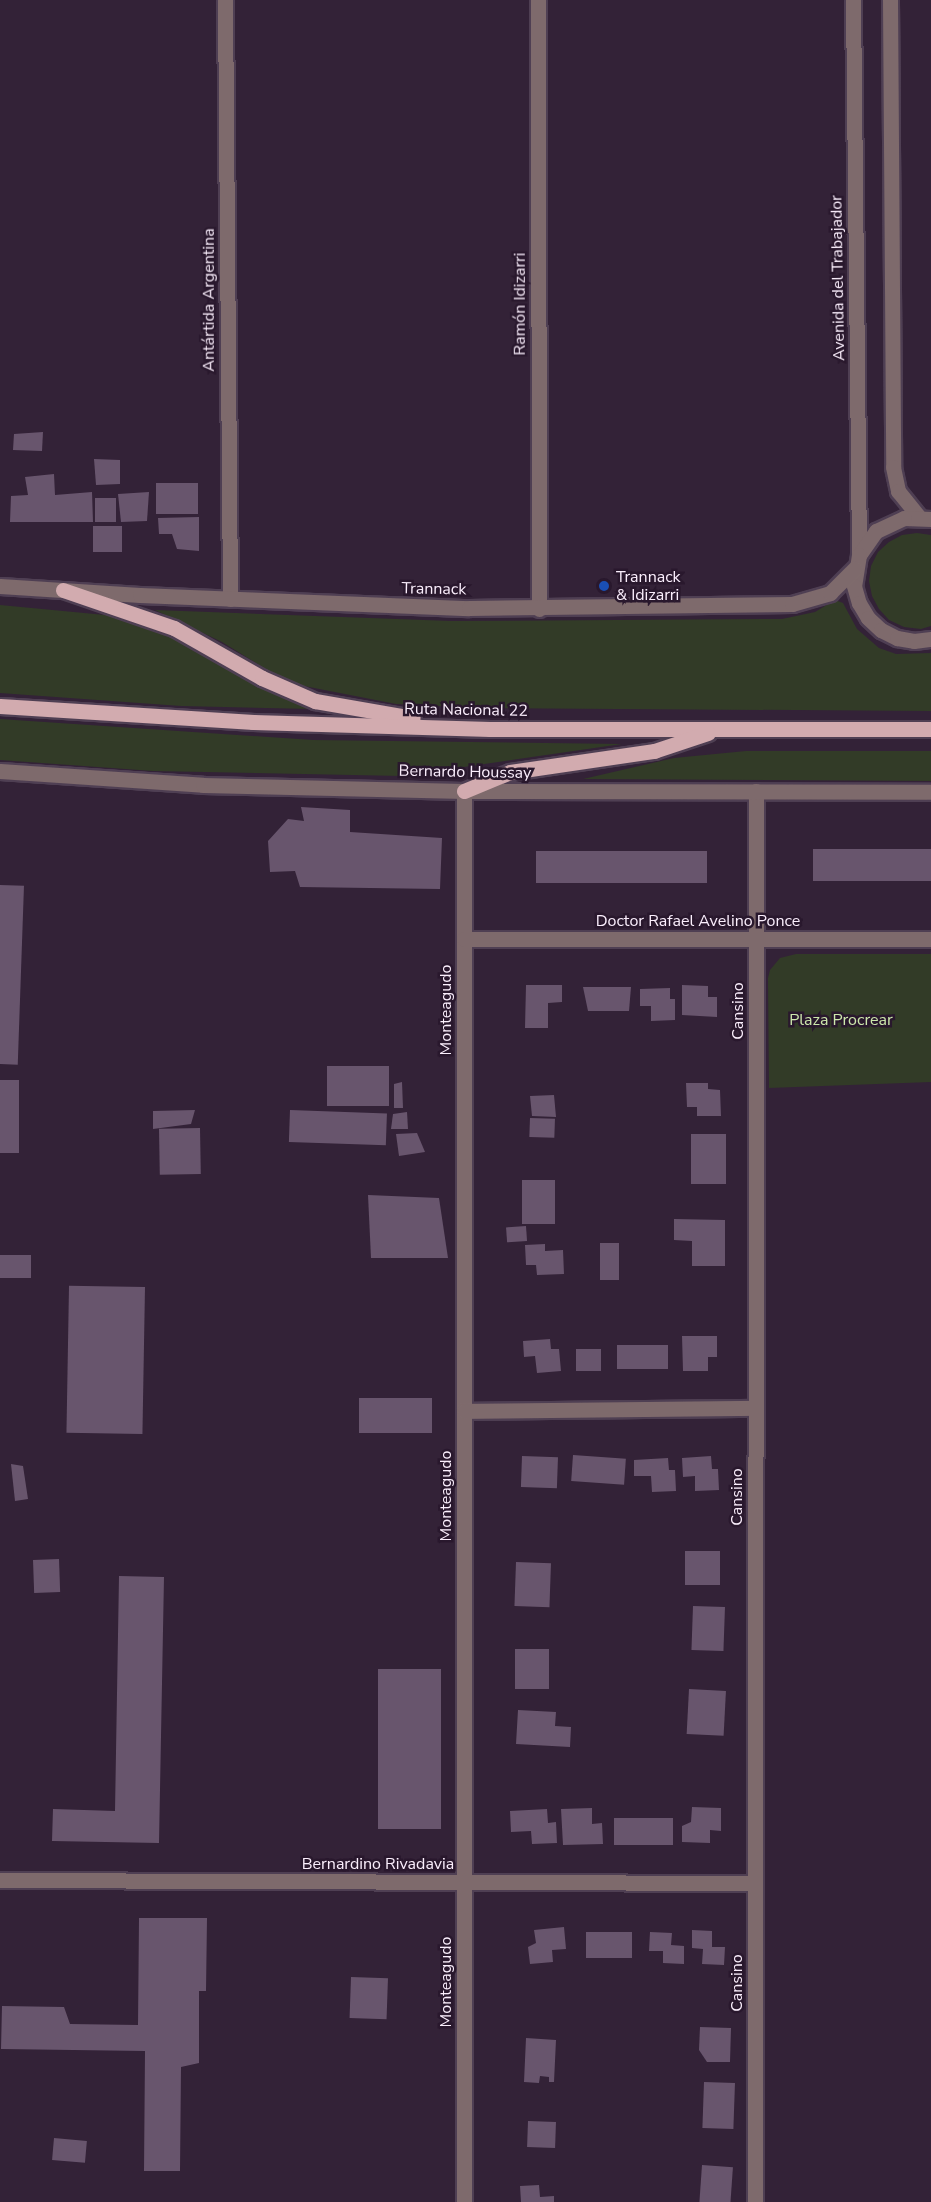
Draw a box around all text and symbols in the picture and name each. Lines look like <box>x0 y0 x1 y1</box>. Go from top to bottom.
street label: Avenida del Trabajador <box>827 195 849 361</box>
street label: Antártida Argentina <box>199 228 219 372</box>
street label: Ramón Idizarri <box>510 252 530 356</box>
place label: Trannack & Idizarri <box>616 567 681 605</box>
street label: Trannack <box>402 579 466 599</box>
marker: Trannack & Idizarri <box>597 579 611 593</box>
street label: Ruta Nacional 22 <box>404 699 528 721</box>
street label: Bernardo Houssay <box>399 761 531 783</box>
street label: Doctor Rafael Avelino Ponce <box>596 911 800 931</box>
street label: Monteagudo <box>436 965 456 1055</box>
street label: Cansino <box>728 982 748 1040</box>
park label: Plaza Procrear <box>789 1010 893 1030</box>
street label: Monteagudo <box>436 1451 456 1541</box>
street label: Cansino <box>727 1468 747 1526</box>
street label: Bernardino Rivadavia <box>302 1854 454 1874</box>
street label: Monteagudo <box>436 1937 456 2027</box>
street label: Cansino <box>727 1954 747 2012</box>

